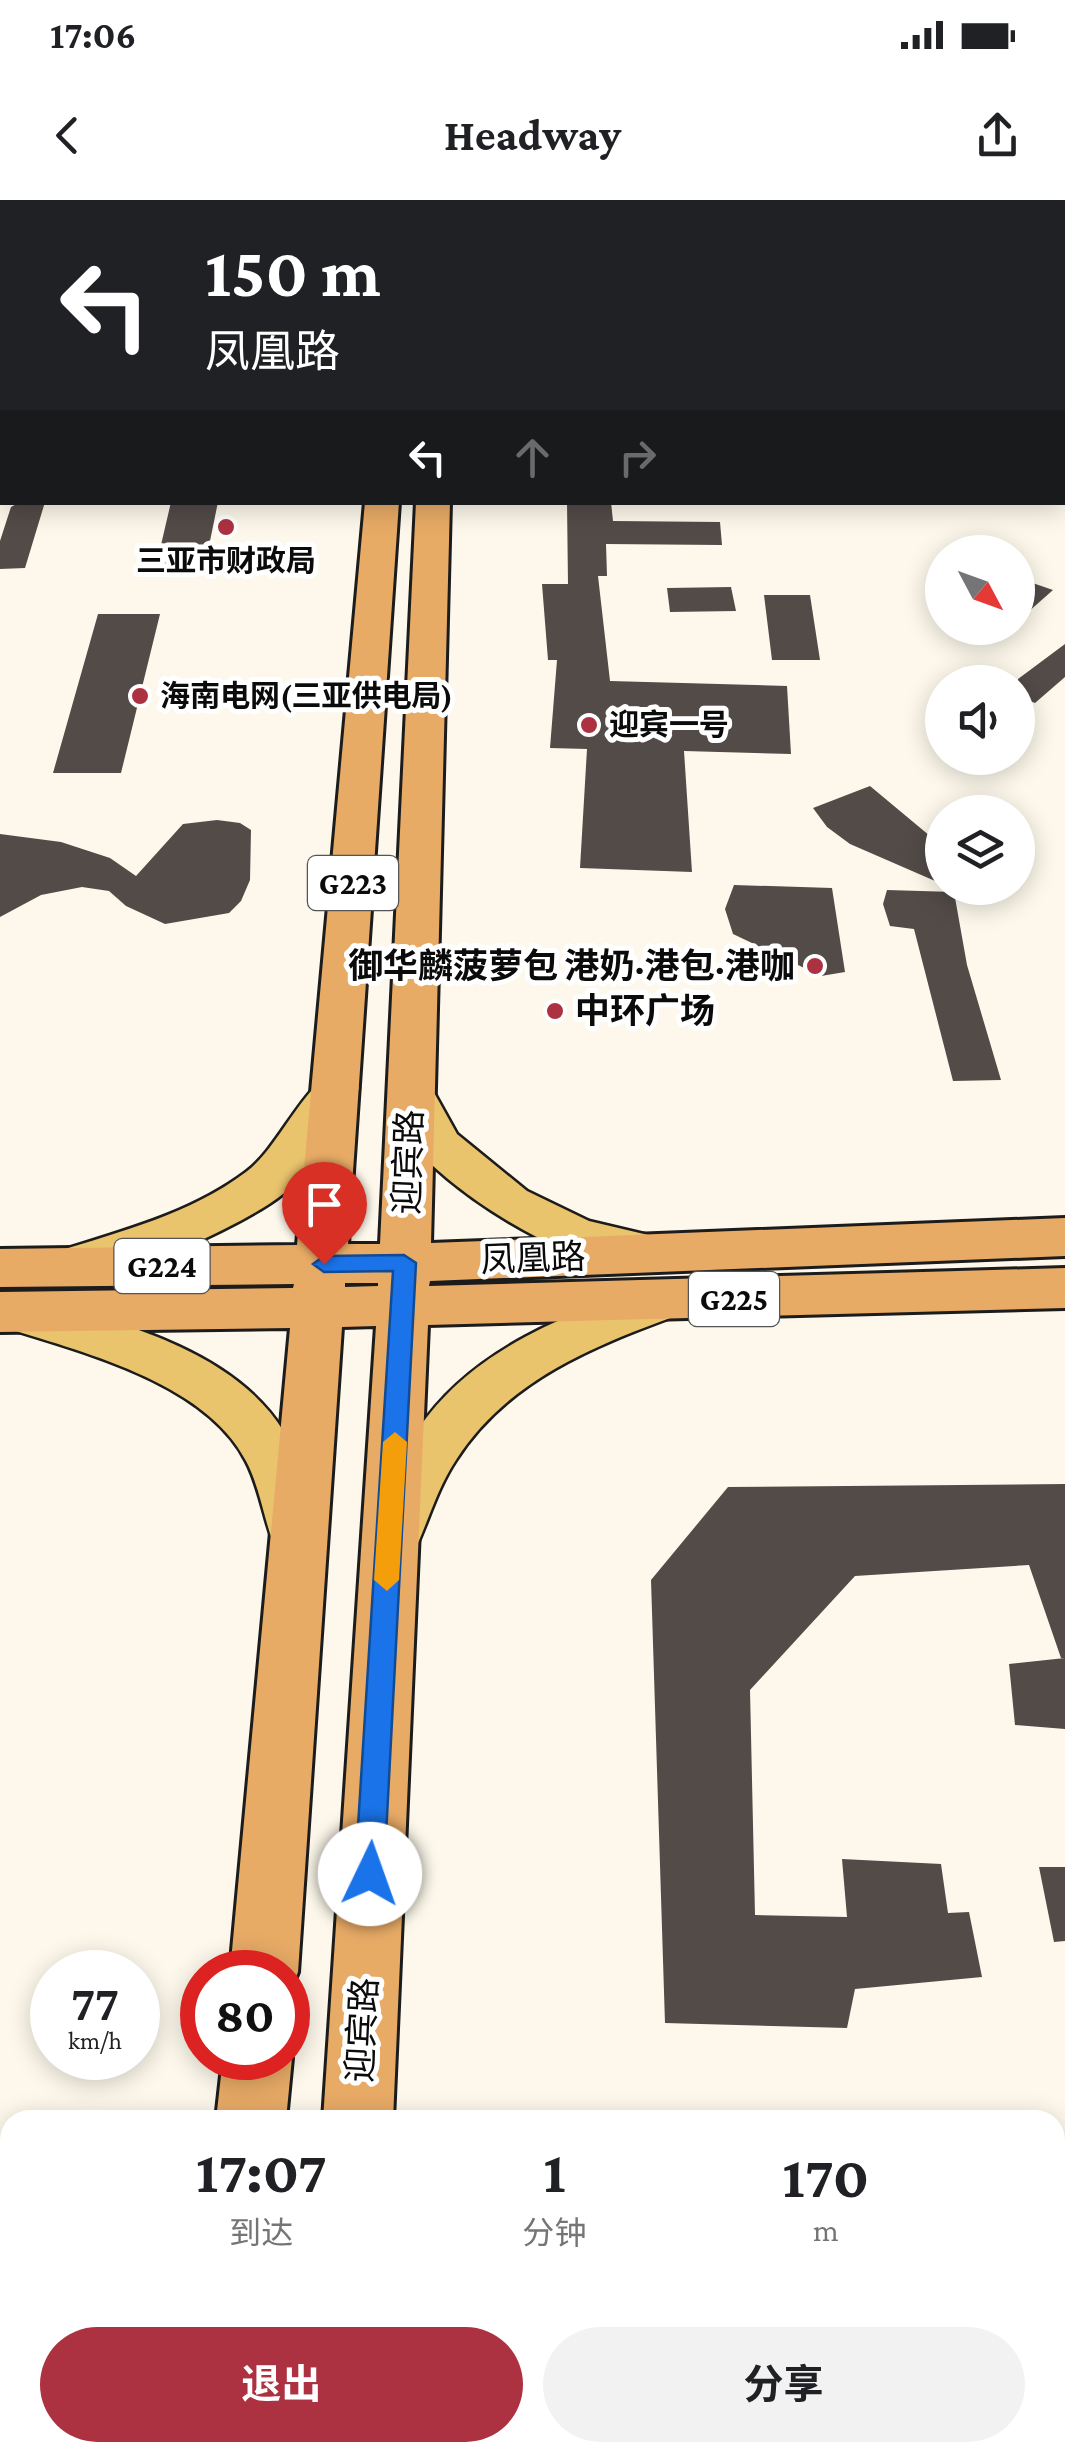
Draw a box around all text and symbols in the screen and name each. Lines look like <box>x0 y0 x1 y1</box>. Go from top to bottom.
text: 17:06 <box>50 14 136 56</box>
icon: back <box>40 108 95 163</box>
icon: share <box>970 108 1025 163</box>
text: Headway <box>444 110 621 160</box>
text: 150 m <box>205 233 381 311</box>
icon: left <box>40 240 170 370</box>
text: 凤凰路 <box>205 327 340 377</box>
icon: left <box>400 430 455 485</box>
icon: ahead <box>505 430 560 485</box>
icon: right <box>610 430 665 485</box>
marker: 三亚市财政局 <box>215 516 237 538</box>
north arrow <box>925 535 1035 645</box>
map controls <box>925 535 1035 905</box>
place label: 三亚市财政局 <box>136 544 316 577</box>
button: sound <box>925 665 1035 775</box>
place label: 海南电网(三亚供电局) <box>160 679 453 713</box>
marker: 海南电网(三亚供电局) <box>129 685 151 707</box>
place label: 迎宾一号 <box>609 708 729 741</box>
marker: 迎宾一号 <box>578 714 600 736</box>
button: layers <box>925 795 1035 905</box>
road number: G223 <box>308 856 398 910</box>
place label: 御华麟菠萝包 港奶·港包·港咖 <box>348 947 795 986</box>
marker: 御华麟菠萝包 港奶·港包·港咖 <box>804 955 826 977</box>
place label: 中环广场 <box>575 992 715 1031</box>
marker: 中环广场 <box>544 1000 566 1022</box>
street label: 迎宾路 <box>387 1109 430 1215</box>
pin <box>282 1162 367 1265</box>
icon: arrive <box>297 1177 352 1232</box>
street label: 凤凰路 <box>480 1237 586 1280</box>
road number: G224 <box>114 1239 210 1293</box>
road number: G225 <box>689 1272 779 1326</box>
position arrow <box>318 1822 422 1926</box>
speed limit sign: 80 <box>180 1950 310 2080</box>
text: 77 <box>71 1975 119 2031</box>
street label: 迎宾路 <box>340 1977 385 2083</box>
text: km/h <box>68 2027 122 2054</box>
text: 17:07 <box>196 2138 327 2205</box>
text: 1 <box>543 2138 566 2205</box>
text: 170 <box>782 2143 869 2210</box>
text: m <box>813 2212 839 2248</box>
text: 到达 <box>229 2215 293 2251</box>
text: 分钟 <box>523 2215 587 2251</box>
button: 退出 <box>40 2327 523 2442</box>
button: 分享 <box>543 2327 1025 2442</box>

